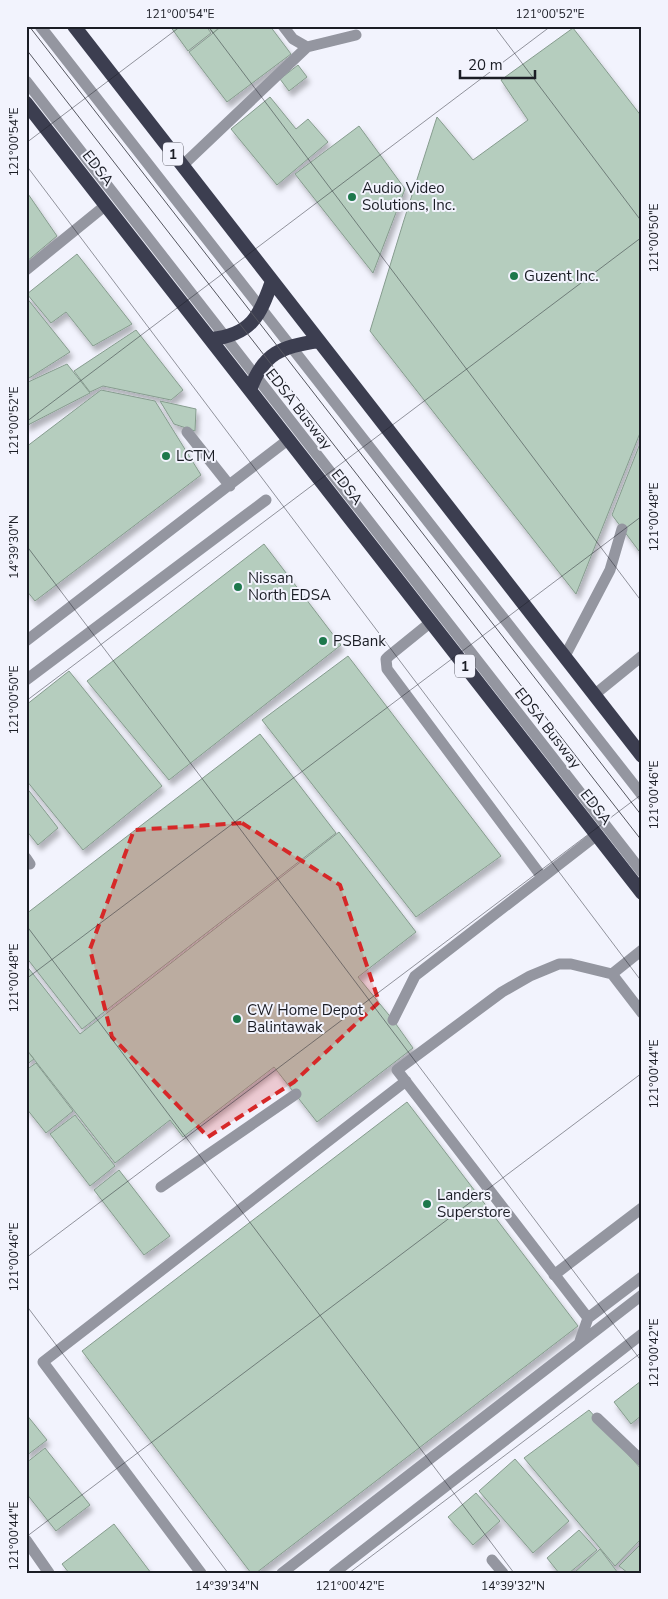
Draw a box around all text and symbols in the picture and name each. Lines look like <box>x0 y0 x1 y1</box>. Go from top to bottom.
text: 121°00'54"E <box>145 6 215 22</box>
text: 121°00'52"E <box>515 6 585 22</box>
scale bar <box>460 48 536 80</box>
text: 20 m <box>468 55 503 75</box>
text: 121°00'54"E <box>6 107 22 177</box>
road number: 1 <box>163 142 183 166</box>
street label: EDSA <box>78 146 118 190</box>
place label: Audio Video Solutions, Inc. <box>362 178 455 215</box>
marker: Audio Video Solutions, Inc. <box>346 191 358 203</box>
text: 121°00'50"E <box>646 203 662 273</box>
place label: Guzent Inc. <box>524 266 599 286</box>
marker: Guzent Inc. <box>508 270 520 282</box>
street label: EDSA Busway <box>261 364 337 454</box>
text: 121°00'52"E <box>6 386 22 456</box>
place label: LCTM <box>176 446 215 466</box>
marker: LCTM <box>160 450 172 462</box>
street label: EDSA <box>327 465 367 509</box>
text: 121°00'48"E <box>646 482 662 552</box>
text: 14°39'30"N <box>6 515 22 579</box>
place label: Nissan North EDSA <box>248 568 331 605</box>
marker: Nissan North EDSA <box>232 581 244 593</box>
place label: PSBank <box>333 631 386 651</box>
marker: PSBank <box>317 635 329 647</box>
road number: 1 <box>455 654 475 678</box>
text: 121°00'50"E <box>6 665 22 735</box>
street label: EDSA Busway <box>510 683 586 773</box>
text: 121°00'46"E <box>646 760 662 830</box>
street label: EDSA <box>576 785 616 829</box>
text: 121°00'48"E <box>6 943 22 1013</box>
place label: CW Home Depot Balintawak <box>247 1000 364 1037</box>
marker: CW Home Depot Balintawak <box>231 1013 243 1025</box>
text: 121°00'44"E <box>646 1039 662 1109</box>
place label: Landers Superstore <box>437 1185 511 1222</box>
marker: Landers Superstore <box>421 1198 433 1210</box>
text: 121°00'46"E <box>6 1222 22 1292</box>
text: 121°00'42"E <box>646 1318 662 1388</box>
text: 121°00'44"E <box>6 1501 22 1571</box>
text: 14°39'34"N <box>195 1578 259 1594</box>
text: 121°00'42"E <box>315 1578 385 1594</box>
text: 14°39'32"N <box>481 1578 545 1594</box>

